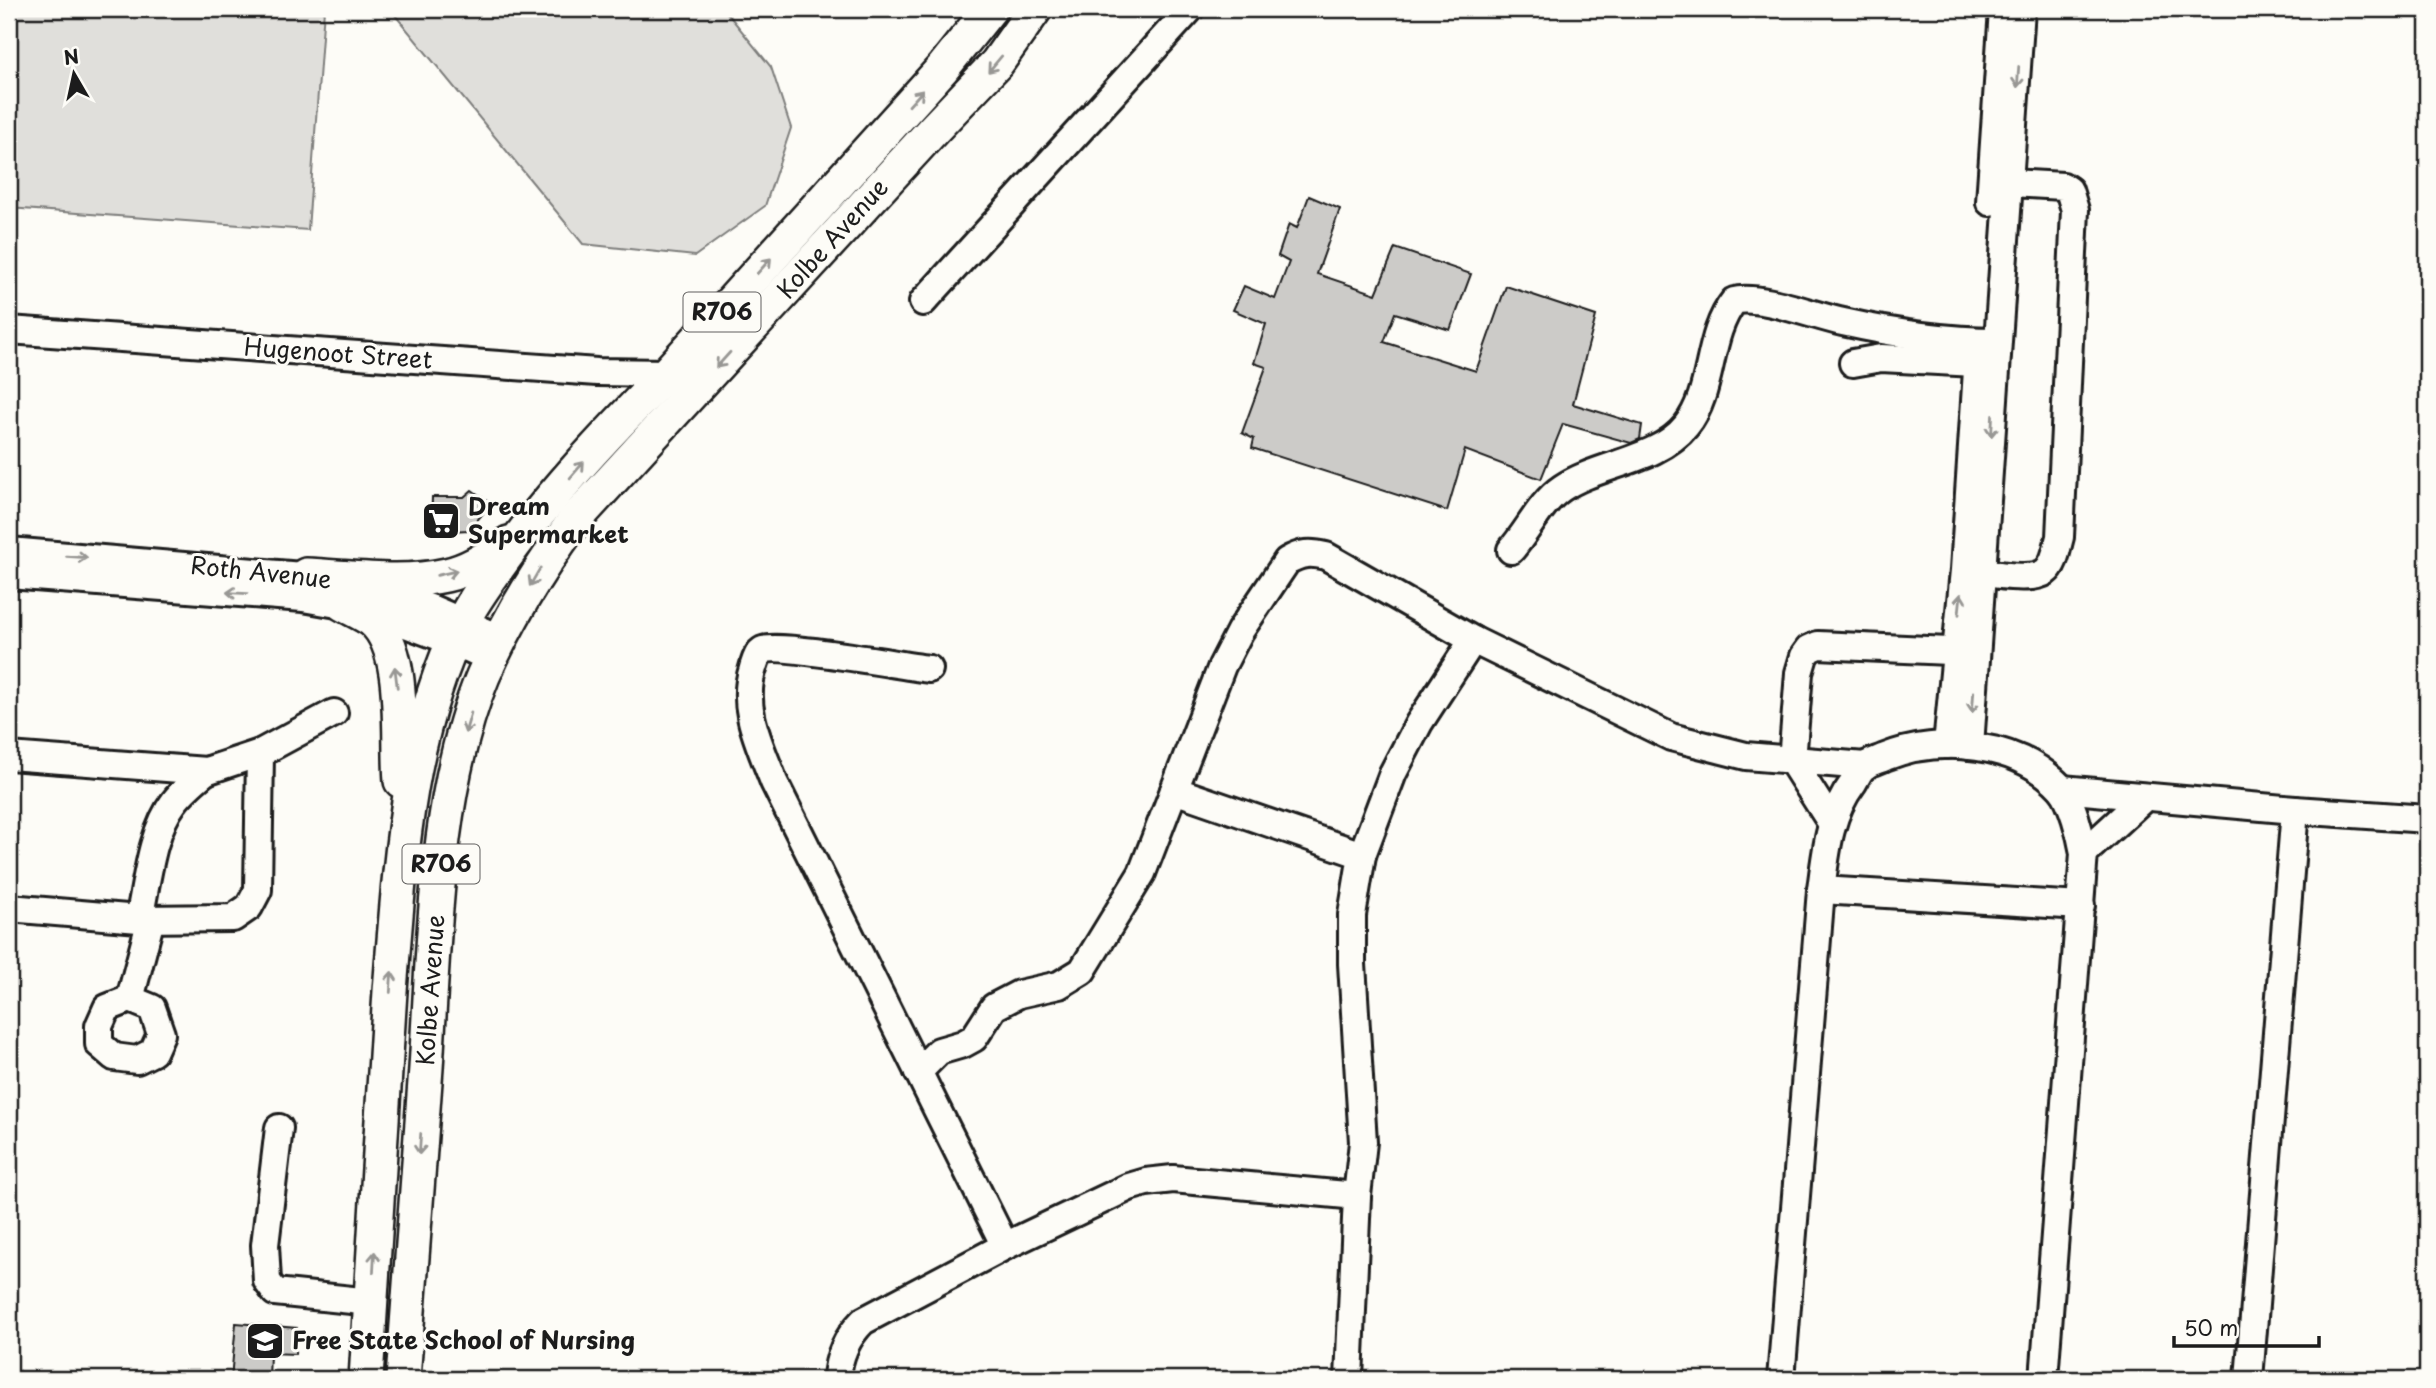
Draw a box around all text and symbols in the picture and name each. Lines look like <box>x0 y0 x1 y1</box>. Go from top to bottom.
north arrow <box>38 38 108 108</box>
text: N <box>62 41 81 71</box>
one-way arrow <box>987 55 1003 73</box>
one-way arrow <box>2011 65 2024 88</box>
one-way arrow <box>908 90 925 107</box>
street label: Kolbe Avenue <box>768 169 895 306</box>
one-way arrow <box>755 258 772 275</box>
road number: R706 <box>684 292 760 332</box>
street label: Hugenoot Street <box>243 327 434 377</box>
one-way arrow <box>714 351 731 368</box>
one-way arrow <box>1985 414 1998 437</box>
one-way arrow <box>569 461 585 479</box>
place label: Dream Supermarket <box>468 487 629 551</box>
supermarket icon: Dream Supermarket <box>420 500 462 542</box>
street label: Roth Avenue <box>189 546 333 596</box>
one-way arrow <box>65 550 88 563</box>
one-way arrow <box>435 566 458 579</box>
one-way arrow <box>528 567 542 587</box>
one-way arrow <box>227 586 249 599</box>
one-way arrow <box>1954 593 1967 615</box>
one-way arrow <box>389 666 402 689</box>
one-way arrow <box>1966 690 1979 713</box>
one-way arrow <box>461 711 474 733</box>
road number: R706 <box>402 844 480 884</box>
street label: Kolbe Avenue <box>406 913 452 1067</box>
one-way arrow <box>385 971 398 994</box>
one-way arrow <box>414 1133 427 1156</box>
one-way arrow <box>367 1251 380 1274</box>
scale bar <box>2174 1304 2319 1348</box>
text: 50 m <box>2184 1311 2238 1343</box>
school or university icon: Free State School of Nursing <box>244 1320 286 1362</box>
place label: Free State School of Nursing <box>292 1321 635 1357</box>

